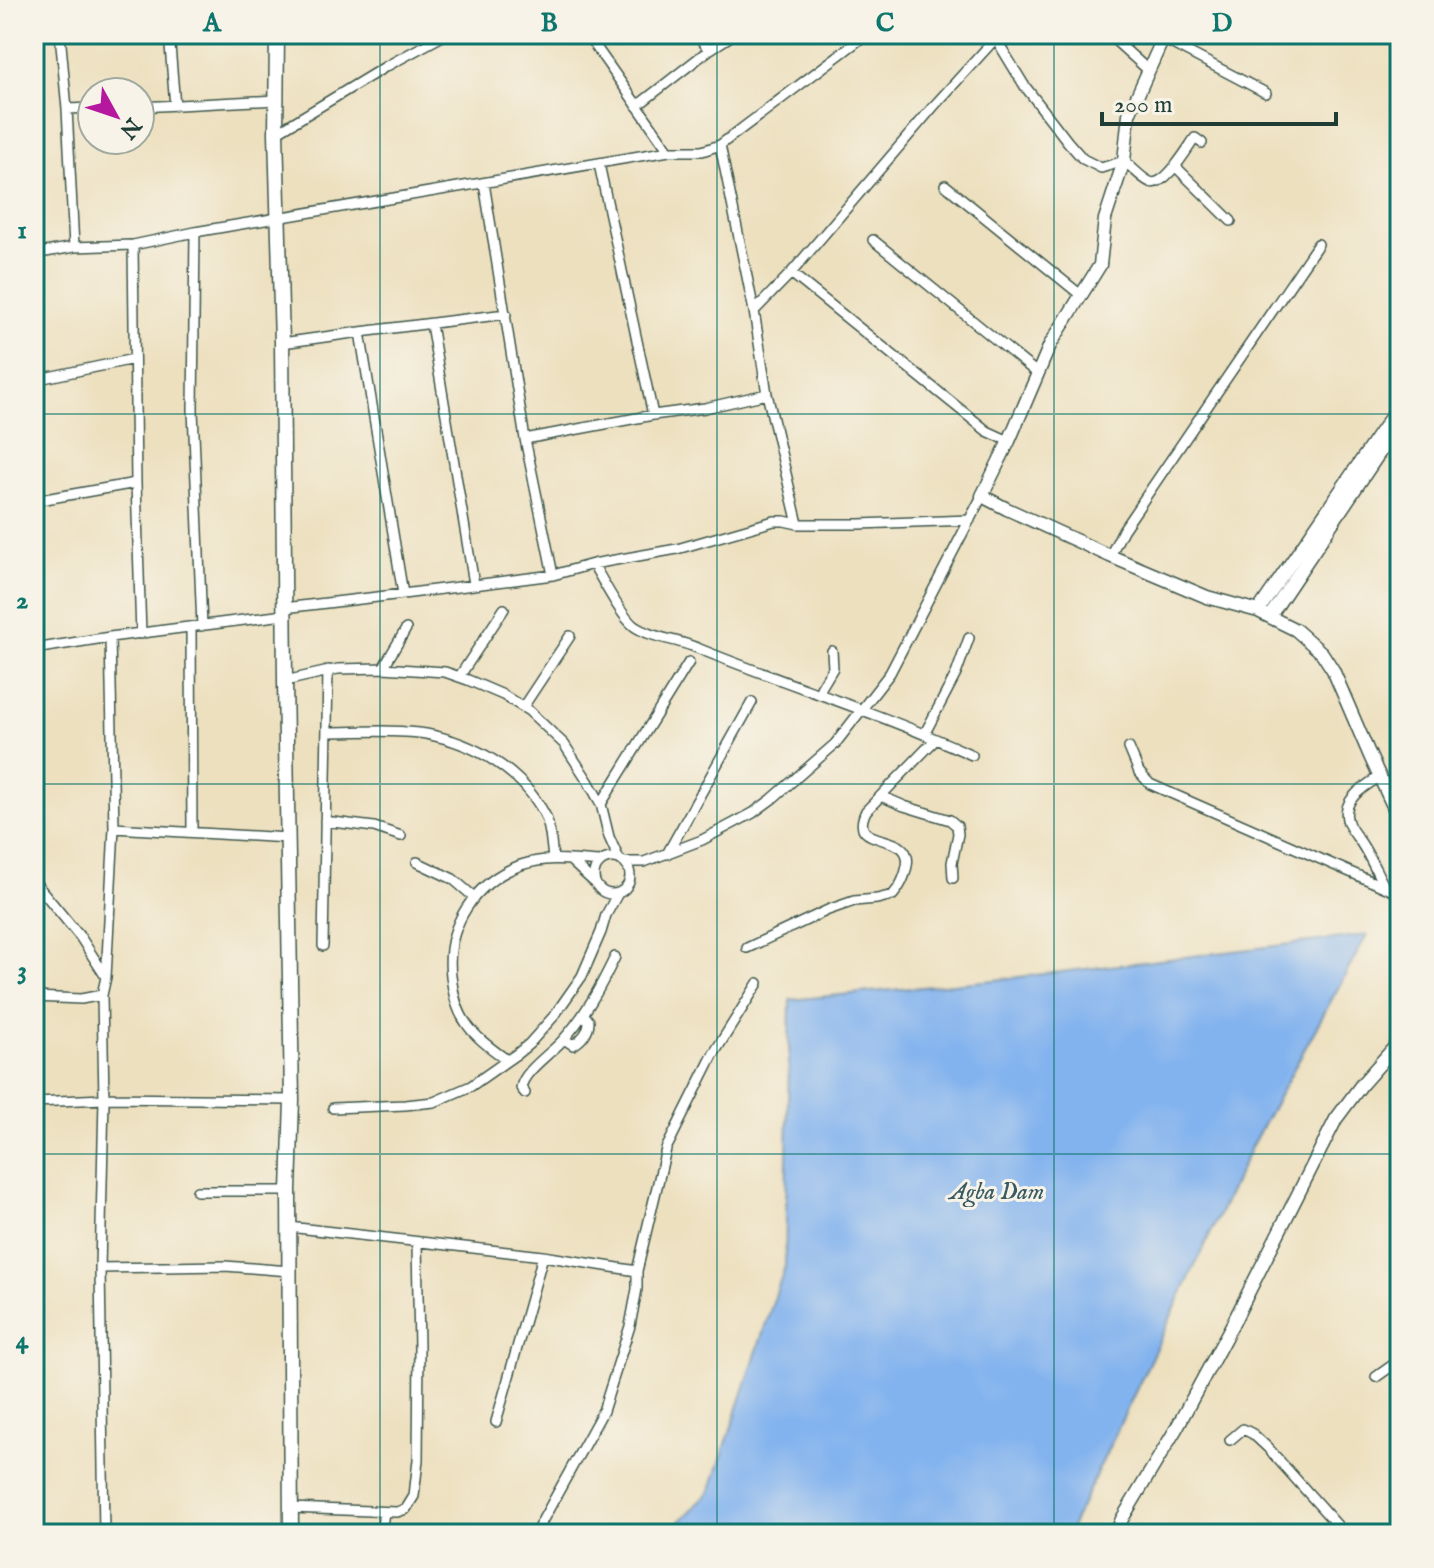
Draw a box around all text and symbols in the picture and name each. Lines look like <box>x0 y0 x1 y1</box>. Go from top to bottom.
text: A <box>202 7 222 40</box>
text: B <box>540 7 558 40</box>
text: C <box>876 7 895 40</box>
text: D <box>1212 7 1233 40</box>
north arrow <box>76 76 156 156</box>
scale bar <box>1102 76 1336 126</box>
text: 200 m <box>1114 90 1173 121</box>
text: N <box>113 111 147 144</box>
text: 1 <box>17 214 27 247</box>
text: 2 <box>16 584 28 617</box>
text: 3 <box>17 954 27 987</box>
water label: Agba Dam <box>947 1177 1044 1208</box>
text: 4 <box>16 1324 30 1357</box>

